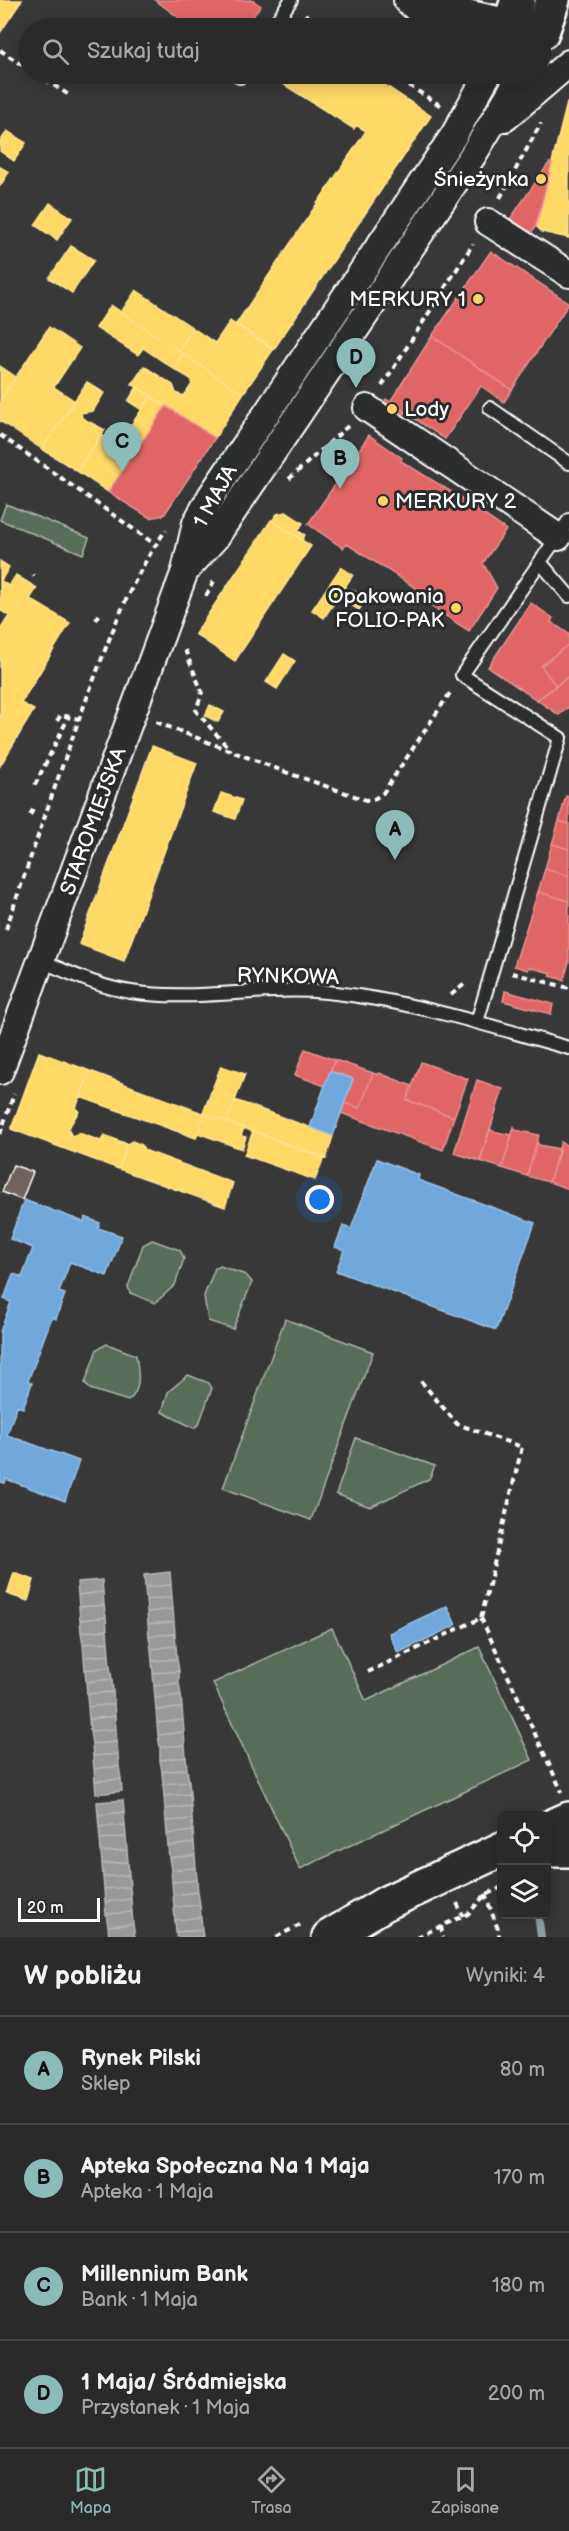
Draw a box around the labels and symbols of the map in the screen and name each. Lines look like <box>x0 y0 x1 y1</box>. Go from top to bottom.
place label: Śnieżynka <box>434 167 529 192</box>
marker: Śnieżynka <box>534 172 548 186</box>
place label: MERKURY 1 <box>349 287 466 312</box>
marker: MERKURY 1 <box>471 292 485 306</box>
pin: D <box>336 338 376 388</box>
place label: Lody <box>404 397 449 422</box>
marker: Lody <box>385 402 399 416</box>
pin: C <box>102 422 142 472</box>
pin: B <box>320 440 360 489</box>
street label: 1 MAJA <box>188 460 243 532</box>
place label: MERKURY 2 <box>395 489 517 514</box>
marker: MERKURY 2 <box>376 494 390 508</box>
place label: Opakowania FOLIO-PAK <box>328 584 444 633</box>
marker: Opakowania FOLIO-PAK <box>449 601 463 615</box>
street label: STAROMIEJSKA <box>55 744 132 898</box>
pin: A <box>376 810 414 860</box>
street label: RYNKOWA <box>237 963 339 990</box>
your location <box>305 1185 334 1214</box>
scale bar <box>18 1895 100 1922</box>

